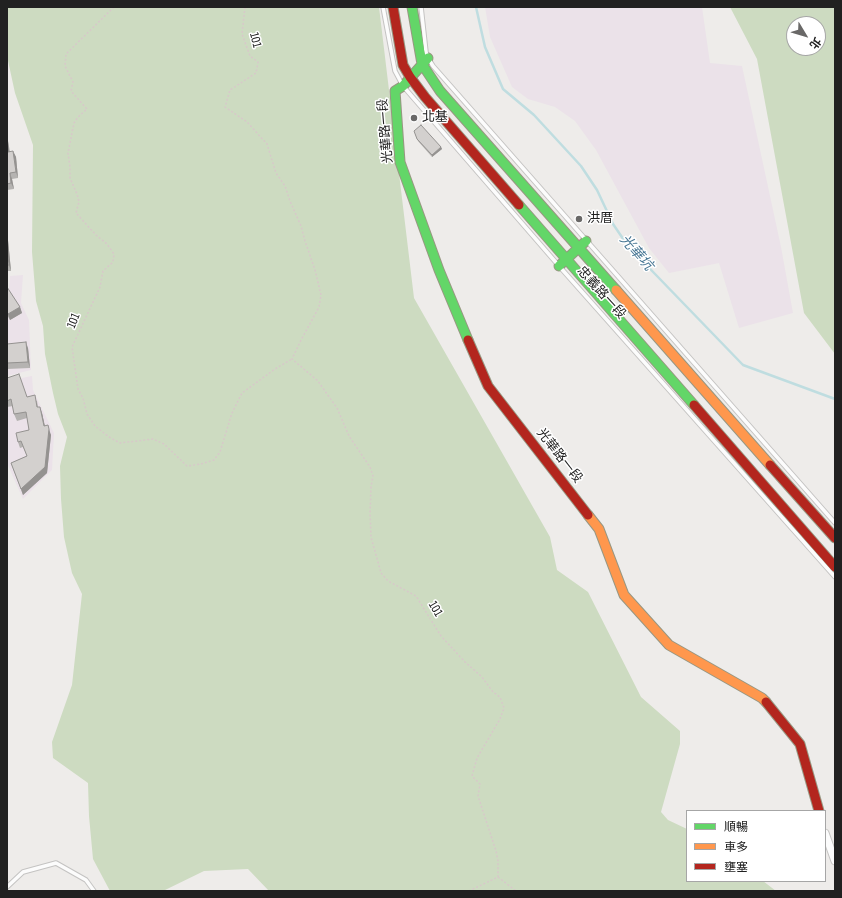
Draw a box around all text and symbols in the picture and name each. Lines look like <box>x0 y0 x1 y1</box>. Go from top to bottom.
north arrow <box>786 16 826 56</box>
street label: 101 <box>246 31 264 49</box>
text: 北 <box>807 35 824 51</box>
street label: 光華路一段 <box>375 98 397 164</box>
place label: 北基 <box>422 110 448 126</box>
marker: 北基 <box>409 113 419 123</box>
place label: 洪厝 <box>587 211 613 227</box>
marker: 洪厝 <box>574 214 584 224</box>
water label: 光華坑 <box>616 232 656 274</box>
street label: 忠義路一段 <box>573 264 629 322</box>
street label: 101 <box>64 311 84 331</box>
street label: 光華路一段 <box>533 426 585 486</box>
street label: 101 <box>424 599 446 619</box>
legend <box>686 810 826 882</box>
text: 順暢 <box>724 820 748 835</box>
text: 車多 <box>724 840 748 855</box>
text: 壅塞 <box>724 860 748 875</box>

